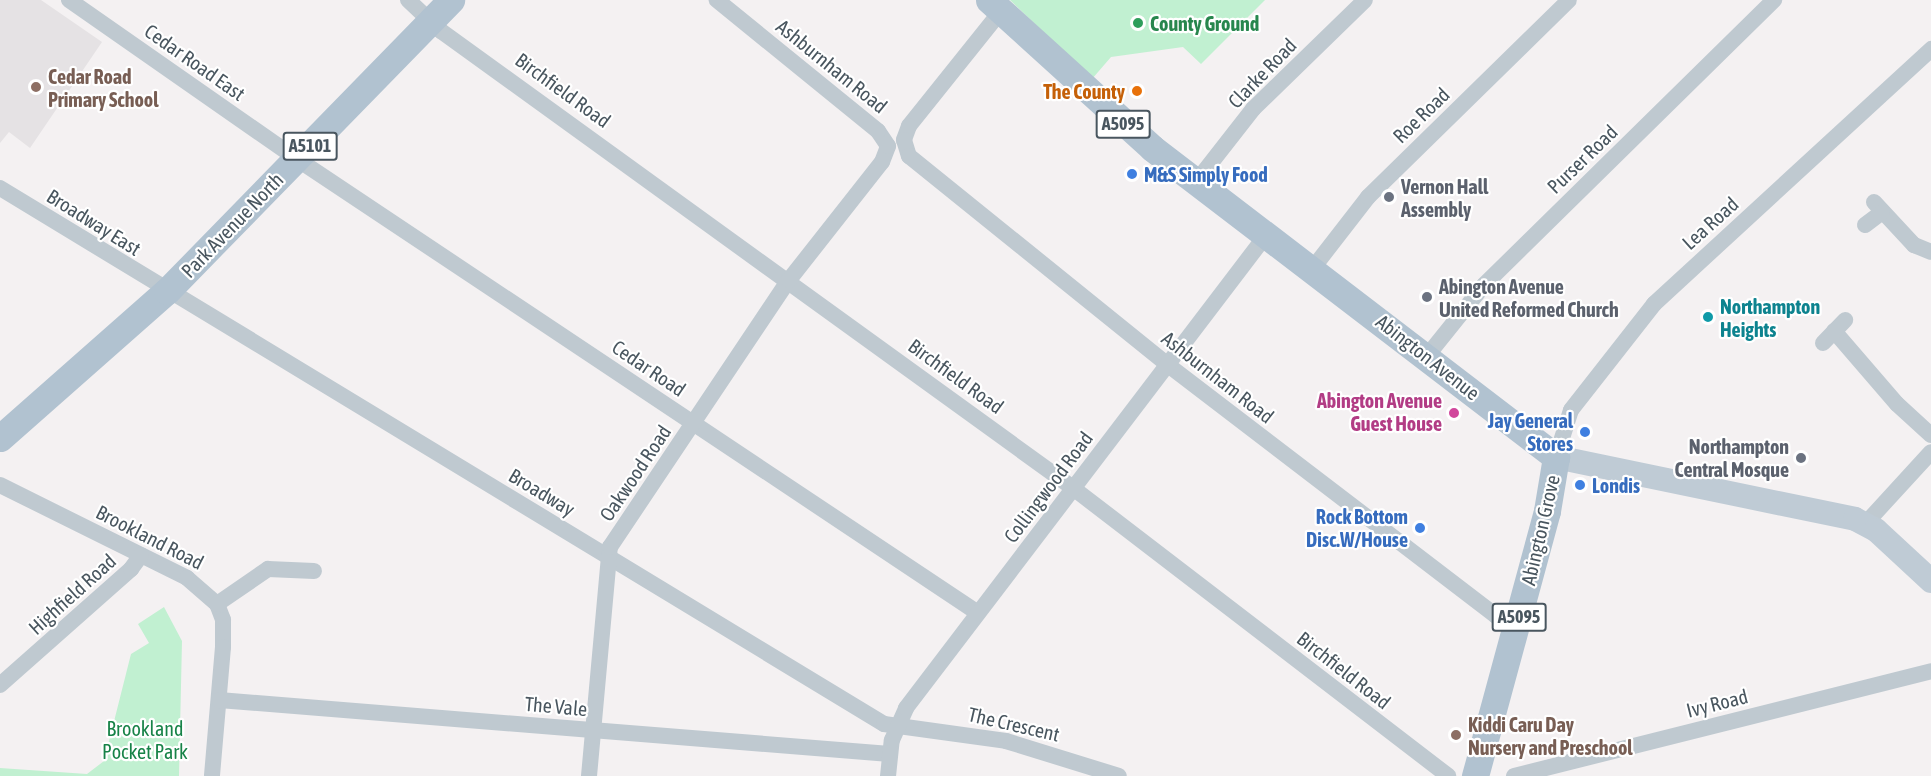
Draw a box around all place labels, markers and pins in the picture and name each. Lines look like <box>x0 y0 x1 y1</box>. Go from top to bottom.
place label: County Ground <box>1150 11 1259 35</box>
marker: County Ground <box>1131 16 1145 30</box>
place label: Cedar Road Primary School <box>48 64 158 111</box>
place label: The County <box>1043 79 1125 103</box>
marker: Cedar Road Primary School <box>29 80 43 94</box>
marker: The County <box>1130 84 1144 98</box>
place label: M&S Simply Food <box>1144 162 1268 186</box>
marker: M&S Simply Food <box>1125 167 1139 181</box>
place label: Vernon Hall Assembly <box>1401 174 1488 221</box>
marker: Vernon Hall Assembly <box>1382 190 1396 204</box>
place label: Abington Avenue United Reformed Church <box>1439 274 1619 321</box>
marker: Abington Avenue United Reformed Church <box>1420 290 1434 304</box>
place label: Northampton Heights <box>1720 294 1820 341</box>
marker: Northampton Heights <box>1701 310 1715 324</box>
place label: Abington Avenue Guest House <box>1317 389 1442 436</box>
marker: Abington Avenue Guest House <box>1447 406 1461 420</box>
place label: Jay General Stores <box>1488 408 1573 455</box>
marker: Jay General Stores <box>1578 425 1592 439</box>
place label: Northampton Central Mosque <box>1675 434 1789 481</box>
marker: Northampton Central Mosque <box>1794 451 1808 465</box>
place label: Londis <box>1592 473 1640 497</box>
marker: Londis <box>1573 478 1587 492</box>
place label: Rock Bottom Disc.W/House <box>1306 504 1408 551</box>
marker: Rock Bottom Disc.W/House <box>1413 521 1427 535</box>
place label: Kiddi Caru Day Nursery and Preschool <box>1468 712 1633 759</box>
marker: Kiddi Caru Day Nursery and Preschool <box>1449 728 1463 742</box>

